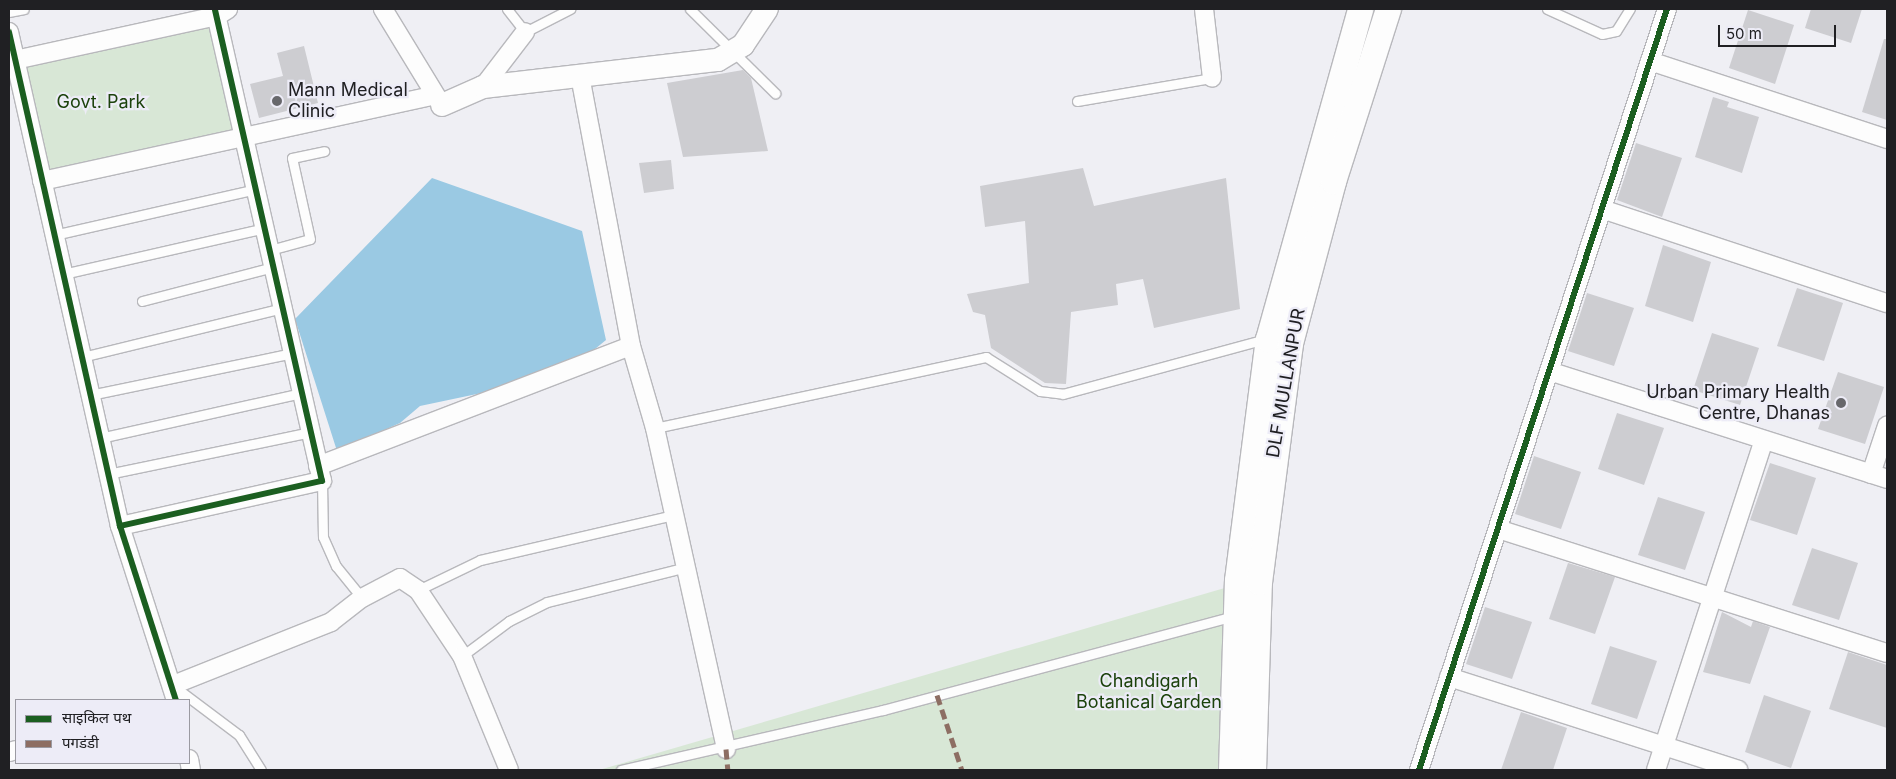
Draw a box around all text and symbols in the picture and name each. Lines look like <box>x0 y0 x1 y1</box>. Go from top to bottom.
scale bar <box>1721 15 1838 47</box>
text: 50 m <box>1726 24 1762 43</box>
place label: Mann Medical Clinic <box>288 80 408 122</box>
park label: Govt. Park <box>57 91 145 113</box>
marker: Mann Medical Clinic <box>270 94 284 108</box>
street label: DLF MULLANPUR <box>1262 307 1310 459</box>
place label: Urban Primary Health Centre, Dhanas <box>1646 382 1830 424</box>
marker: Urban Primary Health Centre, Dhanas <box>1834 396 1848 410</box>
park label: Chandigarh Botanical Garden <box>1076 671 1222 714</box>
legend <box>15 699 190 764</box>
text: साइकिल पथ <box>62 708 131 727</box>
text: पगडंडी <box>62 733 99 752</box>

